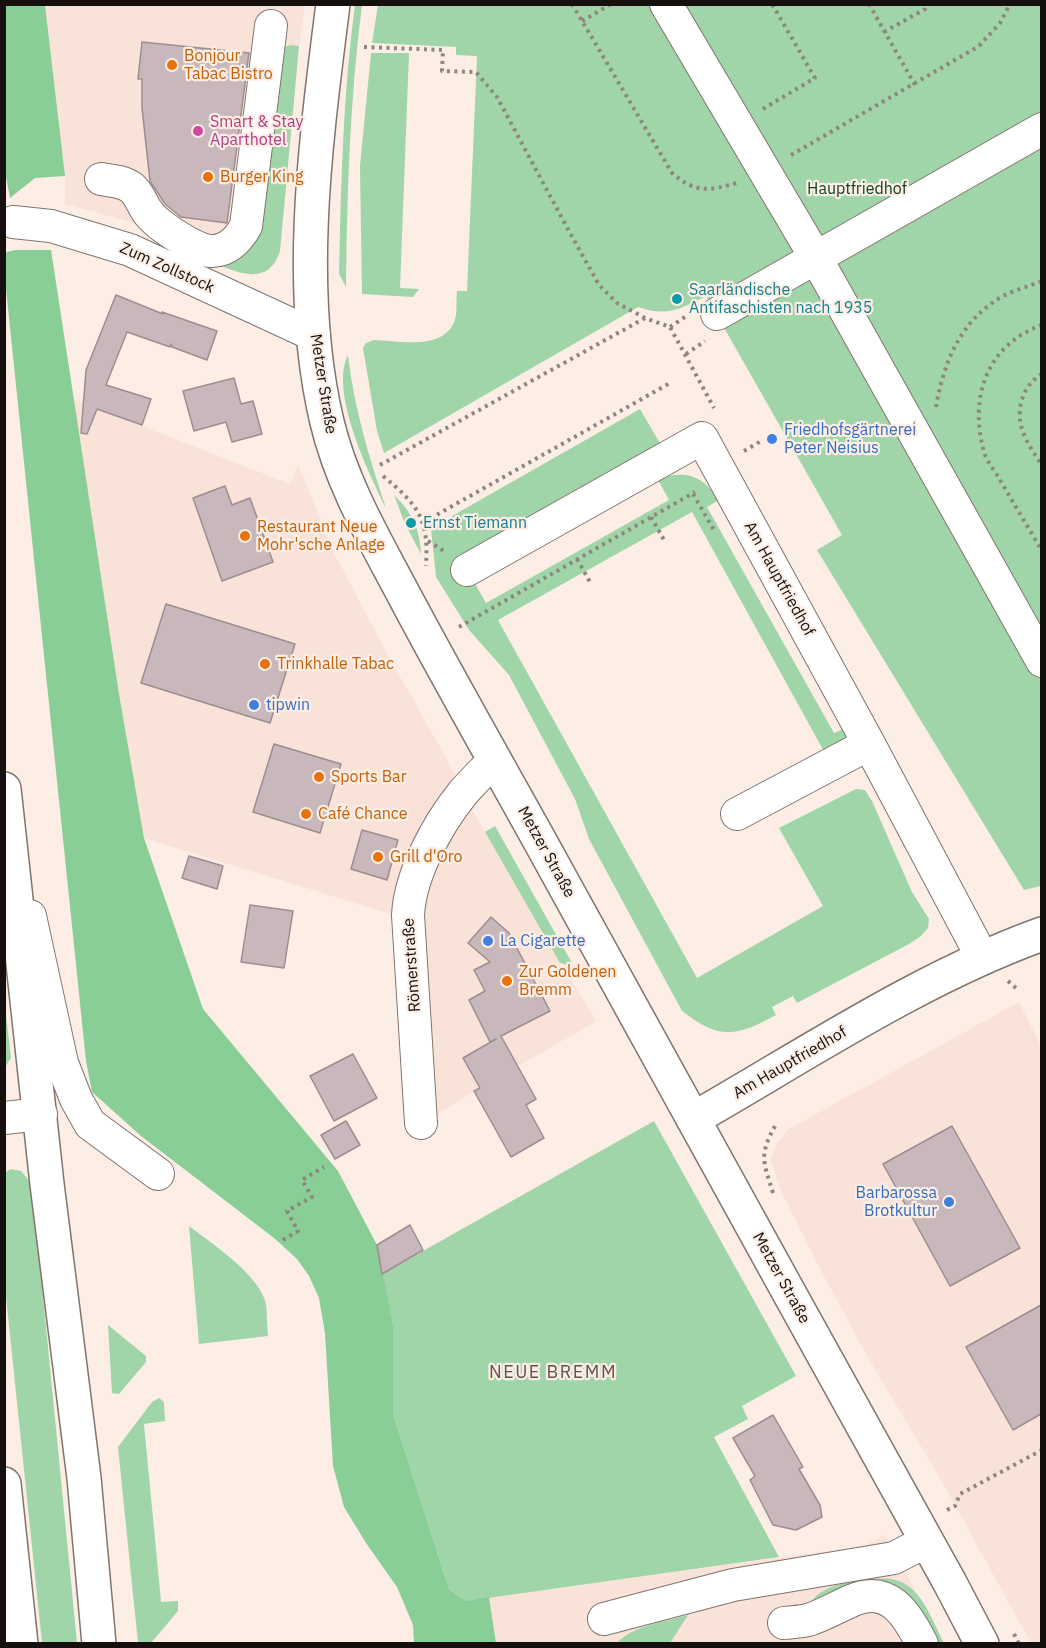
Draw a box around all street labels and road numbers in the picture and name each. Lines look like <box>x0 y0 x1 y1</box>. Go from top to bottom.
street label: Zum Zollstock <box>117 239 217 297</box>
street label: Metzer Straße <box>306 332 340 436</box>
street label: Am Hauptfriedhof <box>740 518 818 640</box>
street label: Metzer Straße <box>513 803 579 901</box>
street label: Römerstraße <box>399 917 425 1013</box>
street label: Am Hauptfriedhof <box>730 1023 850 1103</box>
street label: Metzer Straße <box>748 1229 814 1327</box>

